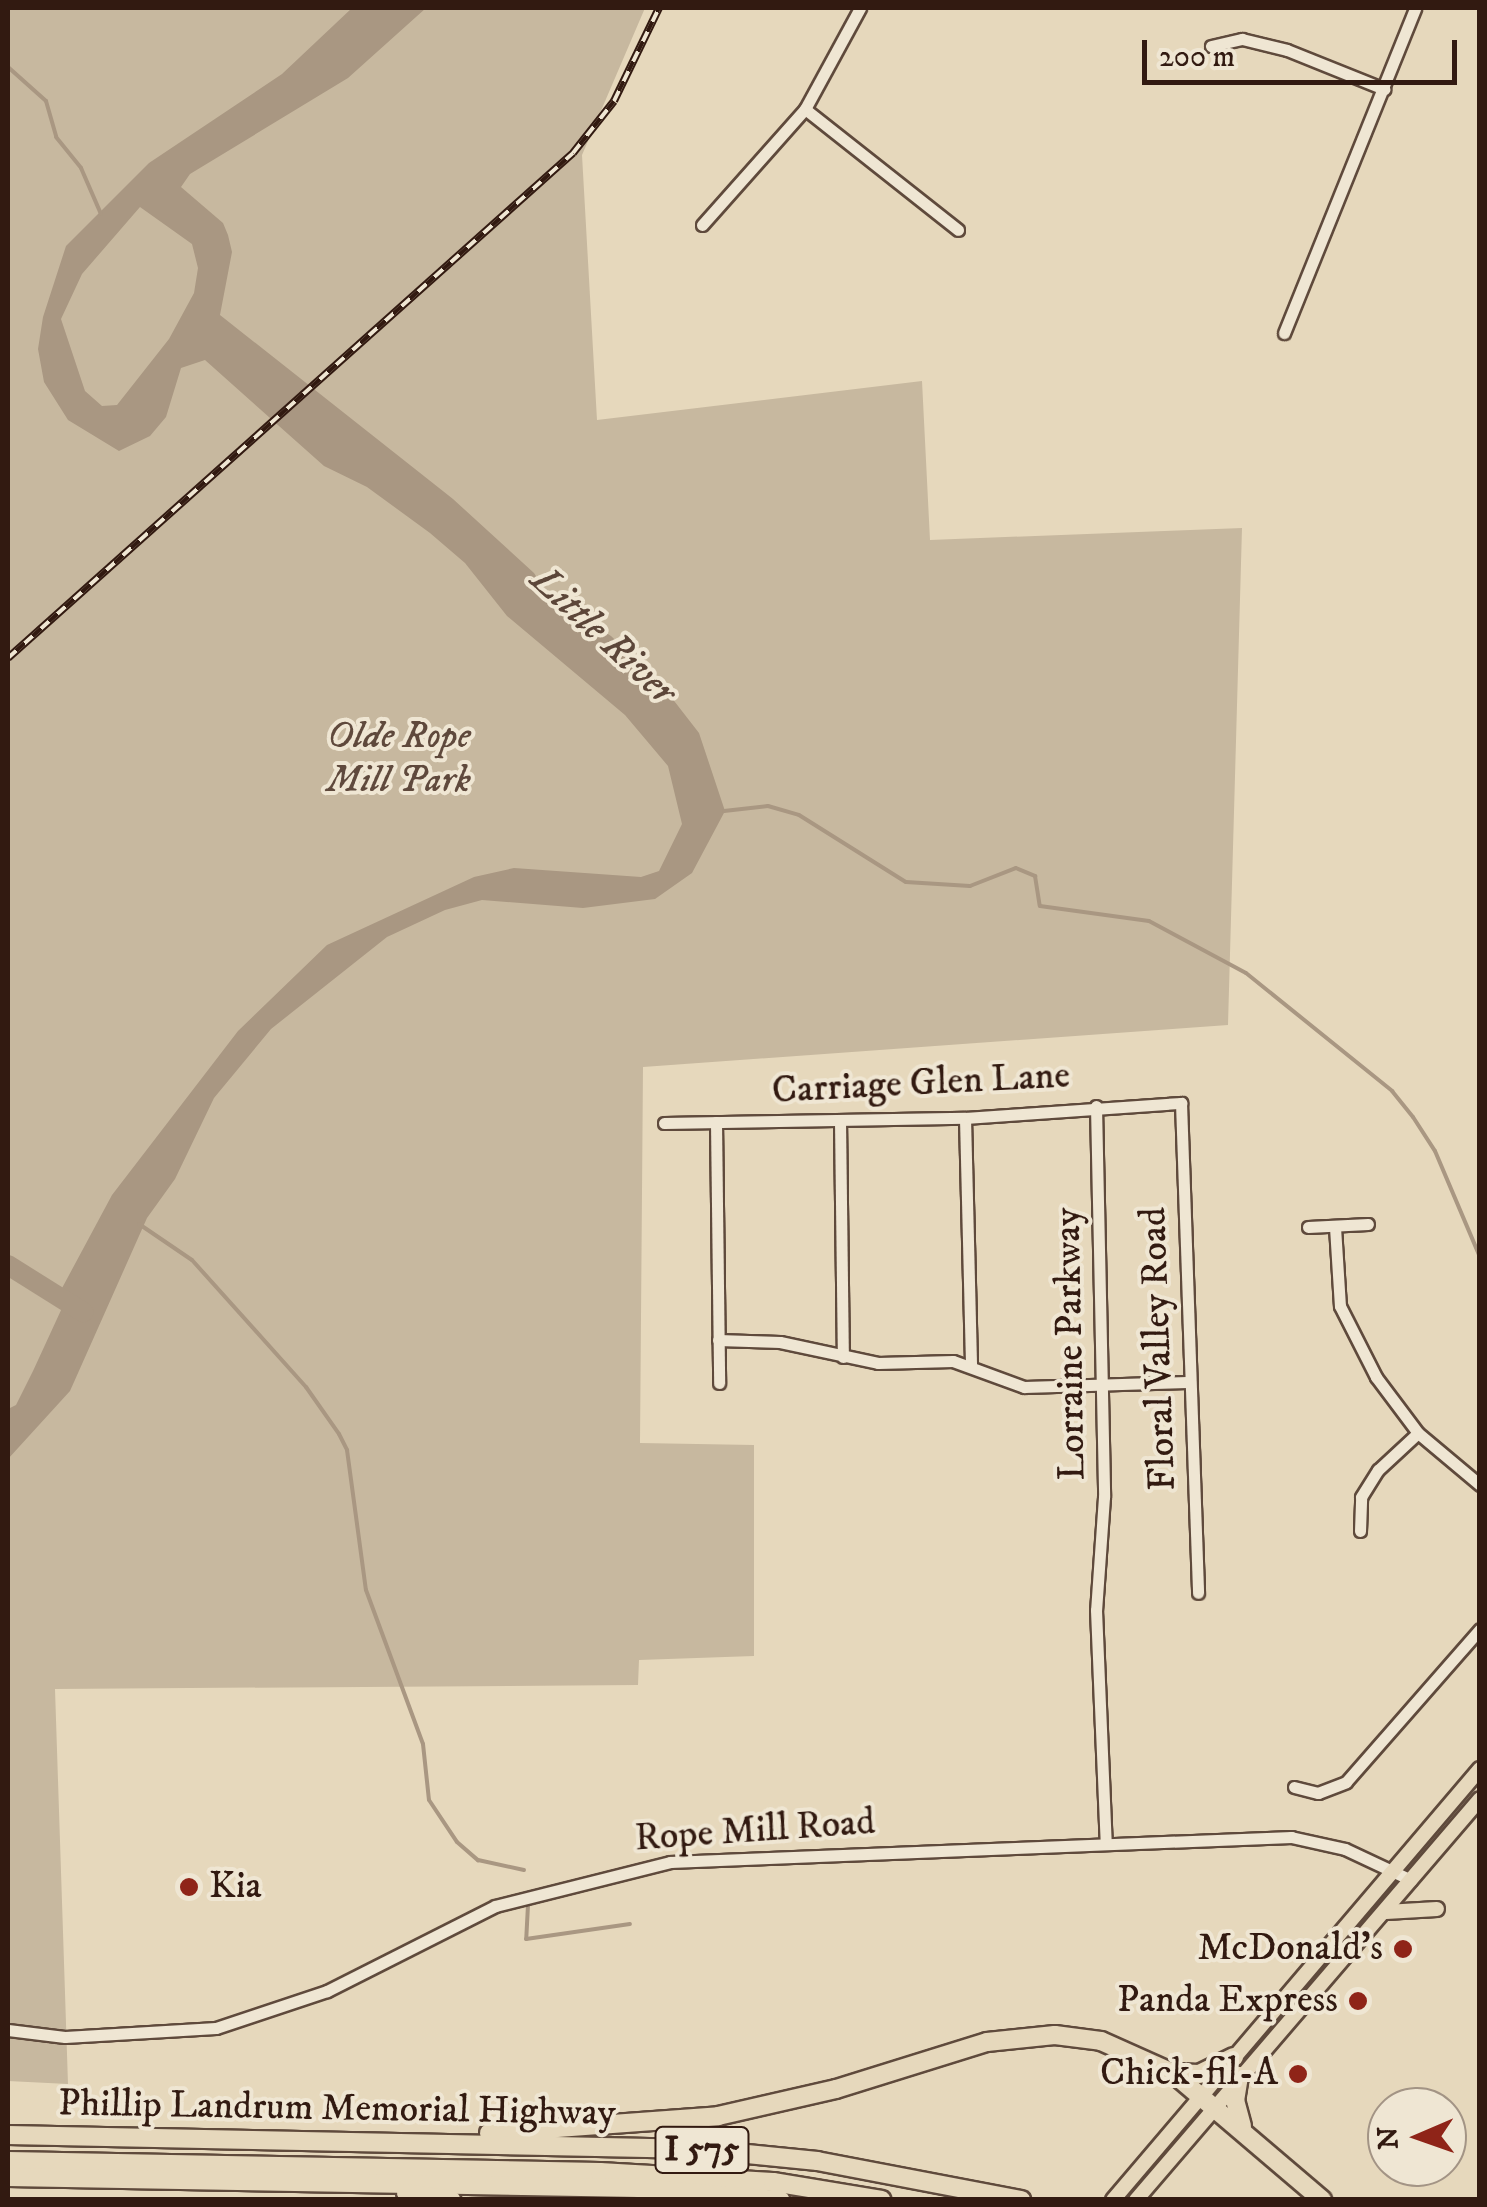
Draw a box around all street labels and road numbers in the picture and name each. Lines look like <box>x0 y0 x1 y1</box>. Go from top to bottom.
street label: Carriage Glen Lane <box>771 1053 1071 1115</box>
street label: Floral Valley Road <box>1131 1206 1187 1492</box>
street label: Lorraine Parkway <box>1046 1207 1096 1481</box>
street label: Rope Mill Road <box>633 1800 877 1862</box>
street label: Phillip Landrum Memorial Highway <box>58 2081 616 2137</box>
road number: I 575 <box>652 2120 752 2180</box>

